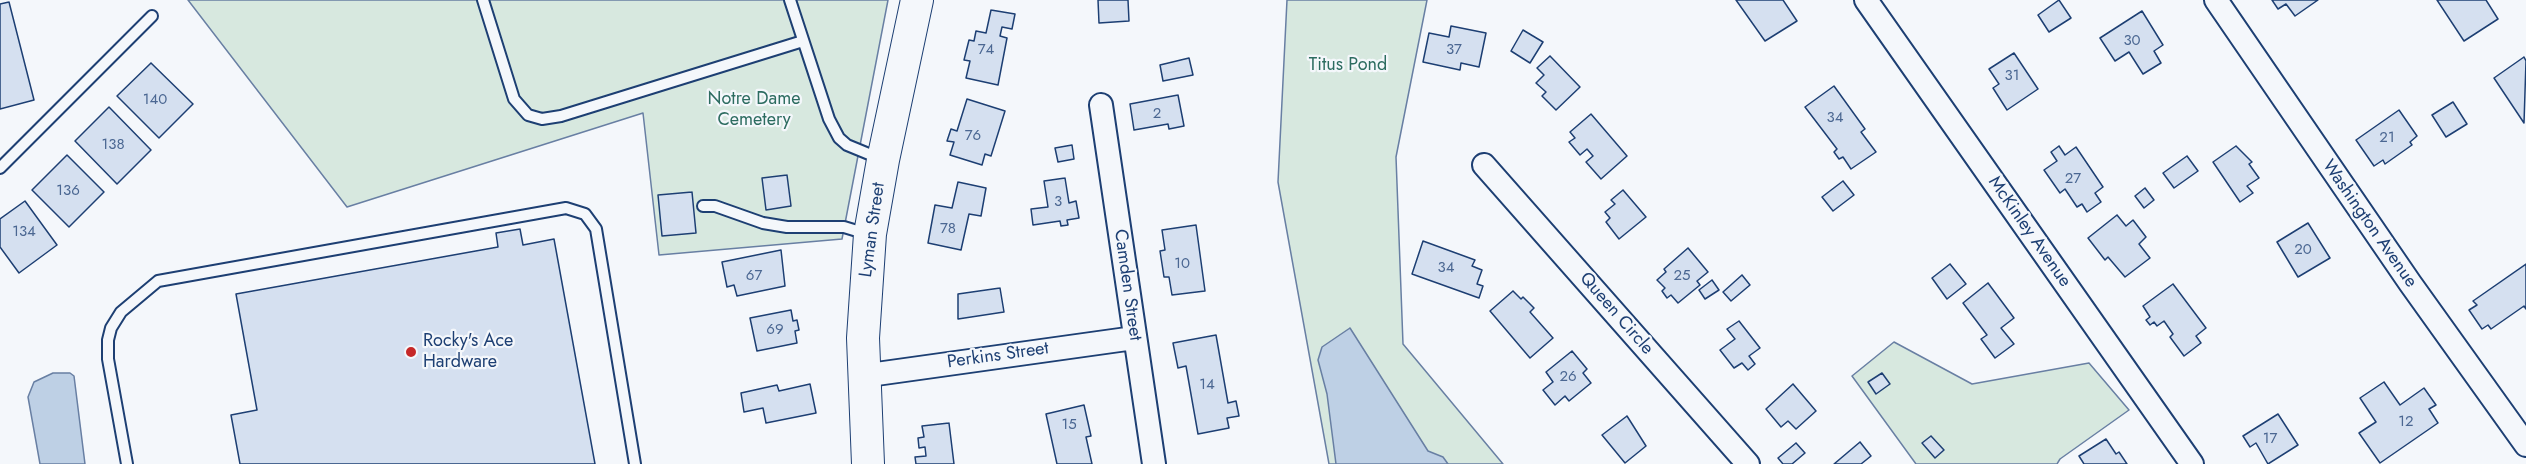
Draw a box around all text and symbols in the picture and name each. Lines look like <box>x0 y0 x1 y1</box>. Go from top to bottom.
house number: 30 <box>2123 32 2141 50</box>
house number: 74 <box>978 41 994 59</box>
house number: 37 <box>1446 41 1462 59</box>
park label: Titus Pond <box>1309 55 1387 77</box>
house number: 31 <box>2005 67 2019 85</box>
park label: Notre Dame Cemetery <box>708 89 800 132</box>
house number: 140 <box>143 91 167 109</box>
house number: 2 <box>1153 105 1161 123</box>
house number: 34 <box>1827 109 1843 127</box>
house number: 76 <box>965 127 981 145</box>
house number: 21 <box>2379 129 2395 147</box>
house number: 138 <box>101 136 125 154</box>
street label: Washington Avenue <box>2317 156 2421 292</box>
house number: 27 <box>2065 170 2081 188</box>
street label: McKinley Avenue <box>1983 173 2075 291</box>
street label: Lyman Street <box>856 181 890 279</box>
house number: 136 <box>56 182 80 200</box>
house number: 3 <box>1054 193 1062 211</box>
house number: 78 <box>940 220 956 238</box>
house number: 134 <box>12 223 36 241</box>
street label: Camden Street <box>1108 228 1146 342</box>
house number: 20 <box>2294 241 2312 259</box>
house number: 10 <box>1174 255 1190 273</box>
house number: 34 <box>1438 259 1454 277</box>
house number: 67 <box>746 267 762 285</box>
house number: 25 <box>1674 267 1690 285</box>
street label: Queen Circle <box>1574 268 1658 360</box>
house number: 69 <box>766 321 784 339</box>
place label: Rocky's Ace Hardware <box>423 331 513 374</box>
street label: Perkins Street <box>946 338 1050 374</box>
marker: Rocky's Ace Hardware <box>404 345 418 359</box>
house number: 26 <box>1559 368 1577 386</box>
house number: 14 <box>1199 376 1215 394</box>
house number: 12 <box>2398 413 2414 431</box>
house number: 15 <box>1061 416 1077 434</box>
house number: 17 <box>2263 430 2277 448</box>

